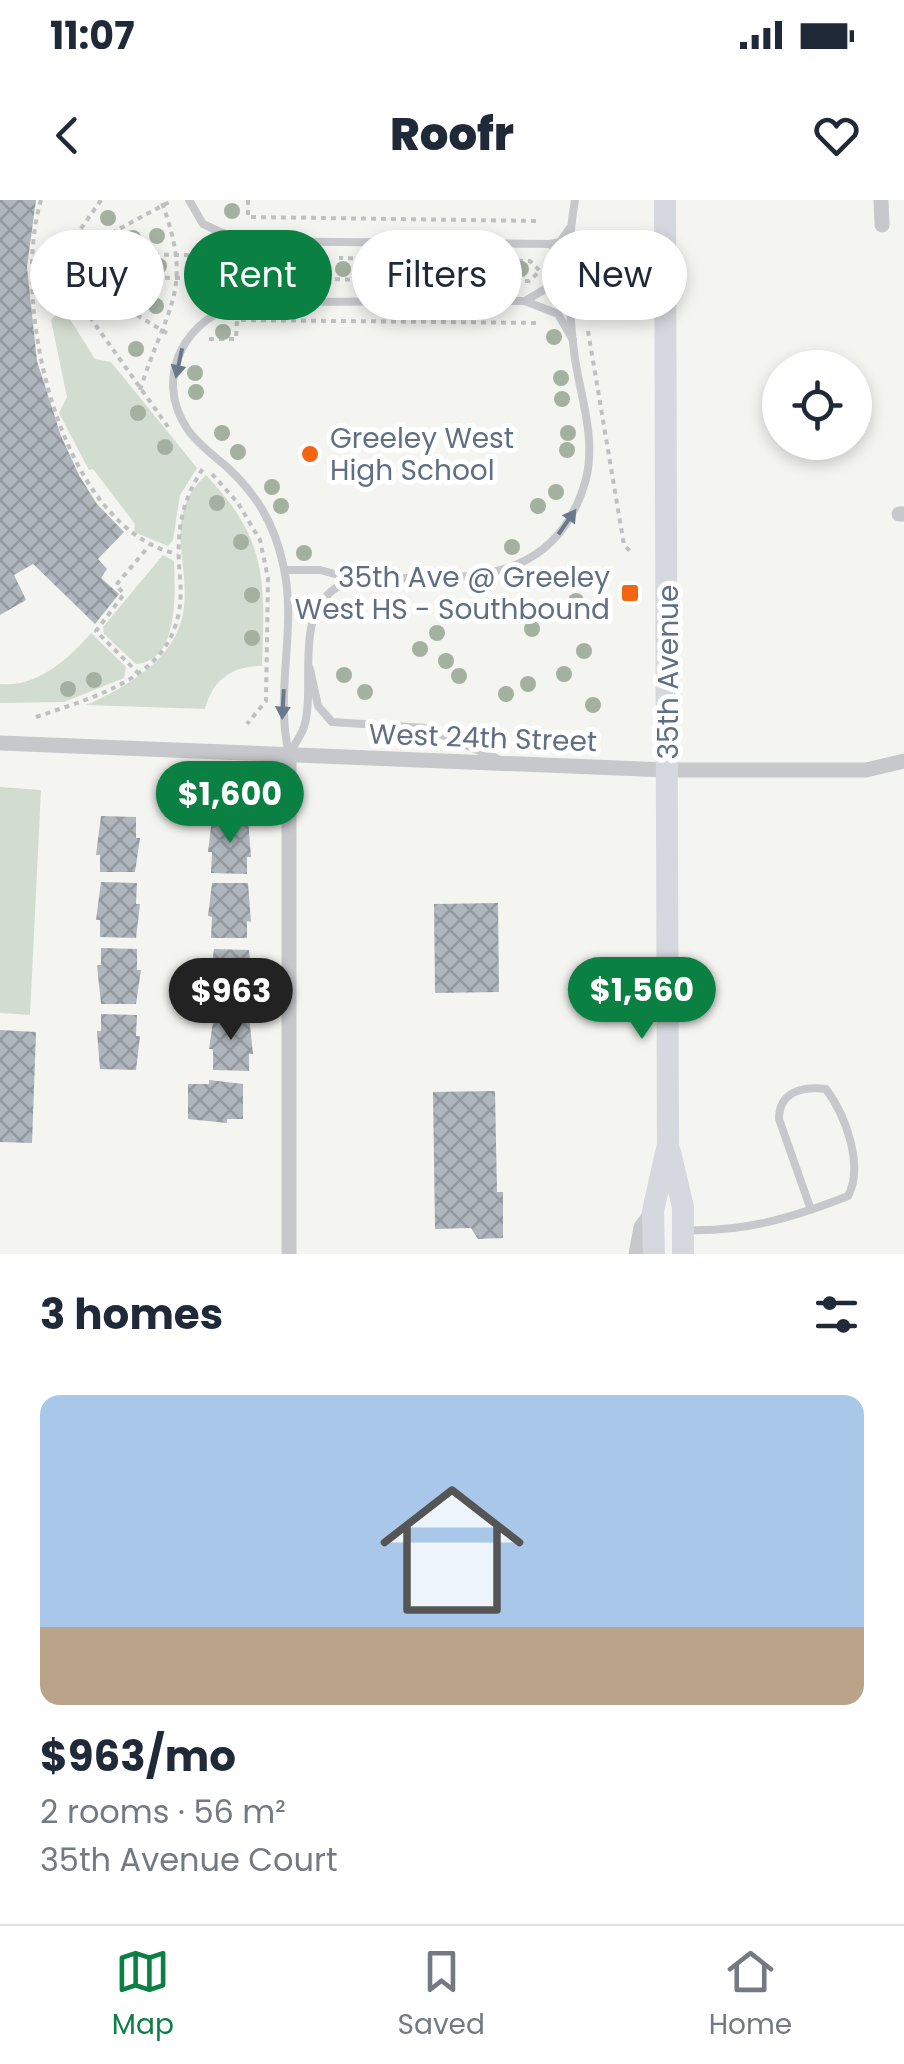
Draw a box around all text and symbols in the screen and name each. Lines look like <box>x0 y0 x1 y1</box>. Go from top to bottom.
text: 11:07 <box>50 9 134 62</box>
text: Roofr <box>390 103 514 166</box>
icon: back <box>40 108 95 163</box>
icon: heart <box>809 108 864 163</box>
chip: Buy <box>30 230 164 320</box>
chip: Rent <box>184 230 332 320</box>
chip: Filters <box>352 230 522 320</box>
chip: New <box>542 230 687 320</box>
one-way arrow <box>171 348 187 379</box>
map controls <box>762 350 872 460</box>
button: locate <box>762 350 872 460</box>
place label: Greeley West High School <box>330 419 514 490</box>
marker: Greeley West High School <box>299 443 321 465</box>
one-way arrow <box>558 508 576 535</box>
place label: 35th Ave @ Greeley West HS - Southbound <box>295 558 610 629</box>
marker: 35th Ave @ Greeley West HS - Southbound <box>619 582 641 604</box>
street label: 35th Avenue <box>649 585 688 759</box>
one-way arrow <box>275 688 291 720</box>
street label: West 24th Street <box>368 715 598 761</box>
pin: $1,600 <box>149 761 311 846</box>
text: $1,600 <box>178 771 282 816</box>
pin: $1,560 <box>561 957 723 1042</box>
pin: $963 <box>172 958 290 1043</box>
text: $1,560 <box>590 967 694 1012</box>
text: $963 <box>191 968 271 1013</box>
text: 3 homes <box>40 1285 223 1344</box>
icon: filters <box>809 1287 864 1342</box>
icon: home <box>362 1460 542 1640</box>
text: $963/mo <box>40 1727 236 1786</box>
text: 2 rooms · 56 m² <box>40 1789 286 1834</box>
text: 35th Avenue Court <box>40 1837 338 1882</box>
tab: Map <box>112 1944 174 2046</box>
tab: Saved <box>398 1944 485 2046</box>
tab: Home <box>709 1944 792 2046</box>

